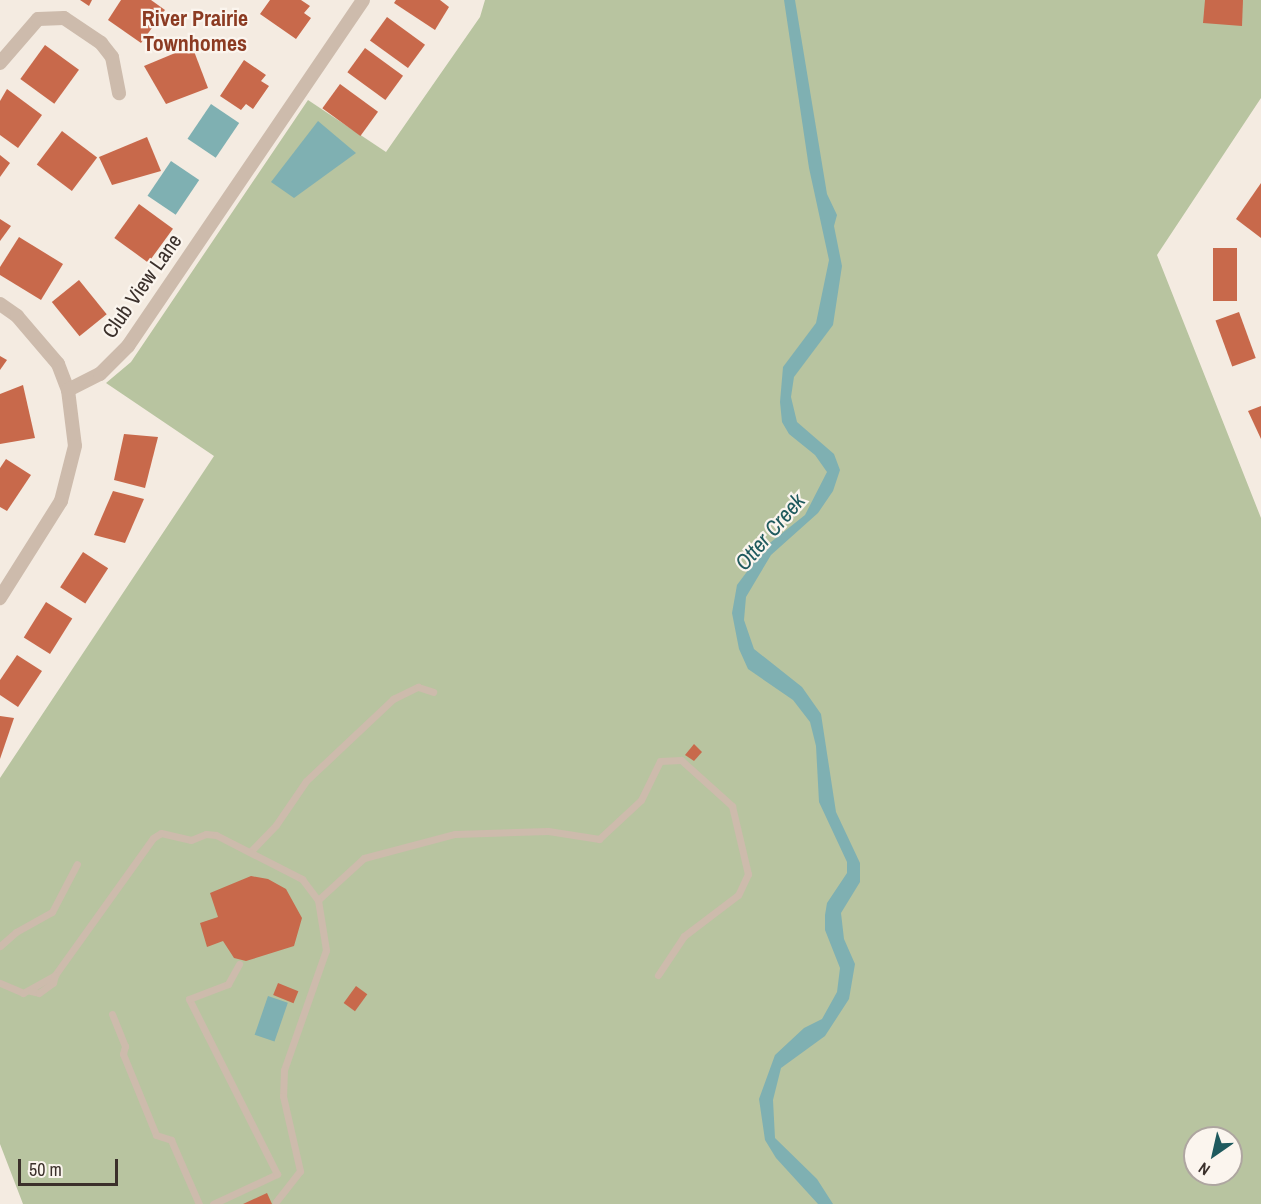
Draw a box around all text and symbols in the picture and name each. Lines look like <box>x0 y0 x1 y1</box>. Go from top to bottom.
district label: River Prairie Townhomes <box>142 5 248 56</box>
street label: Club View Lane <box>97 229 187 343</box>
water label: Otter Creek <box>729 488 811 576</box>
north arrow <box>1183 1126 1243 1186</box>
scale bar <box>21 1147 122 1185</box>
text: 50 m <box>29 1157 62 1182</box>
text: N <box>1194 1157 1214 1181</box>

